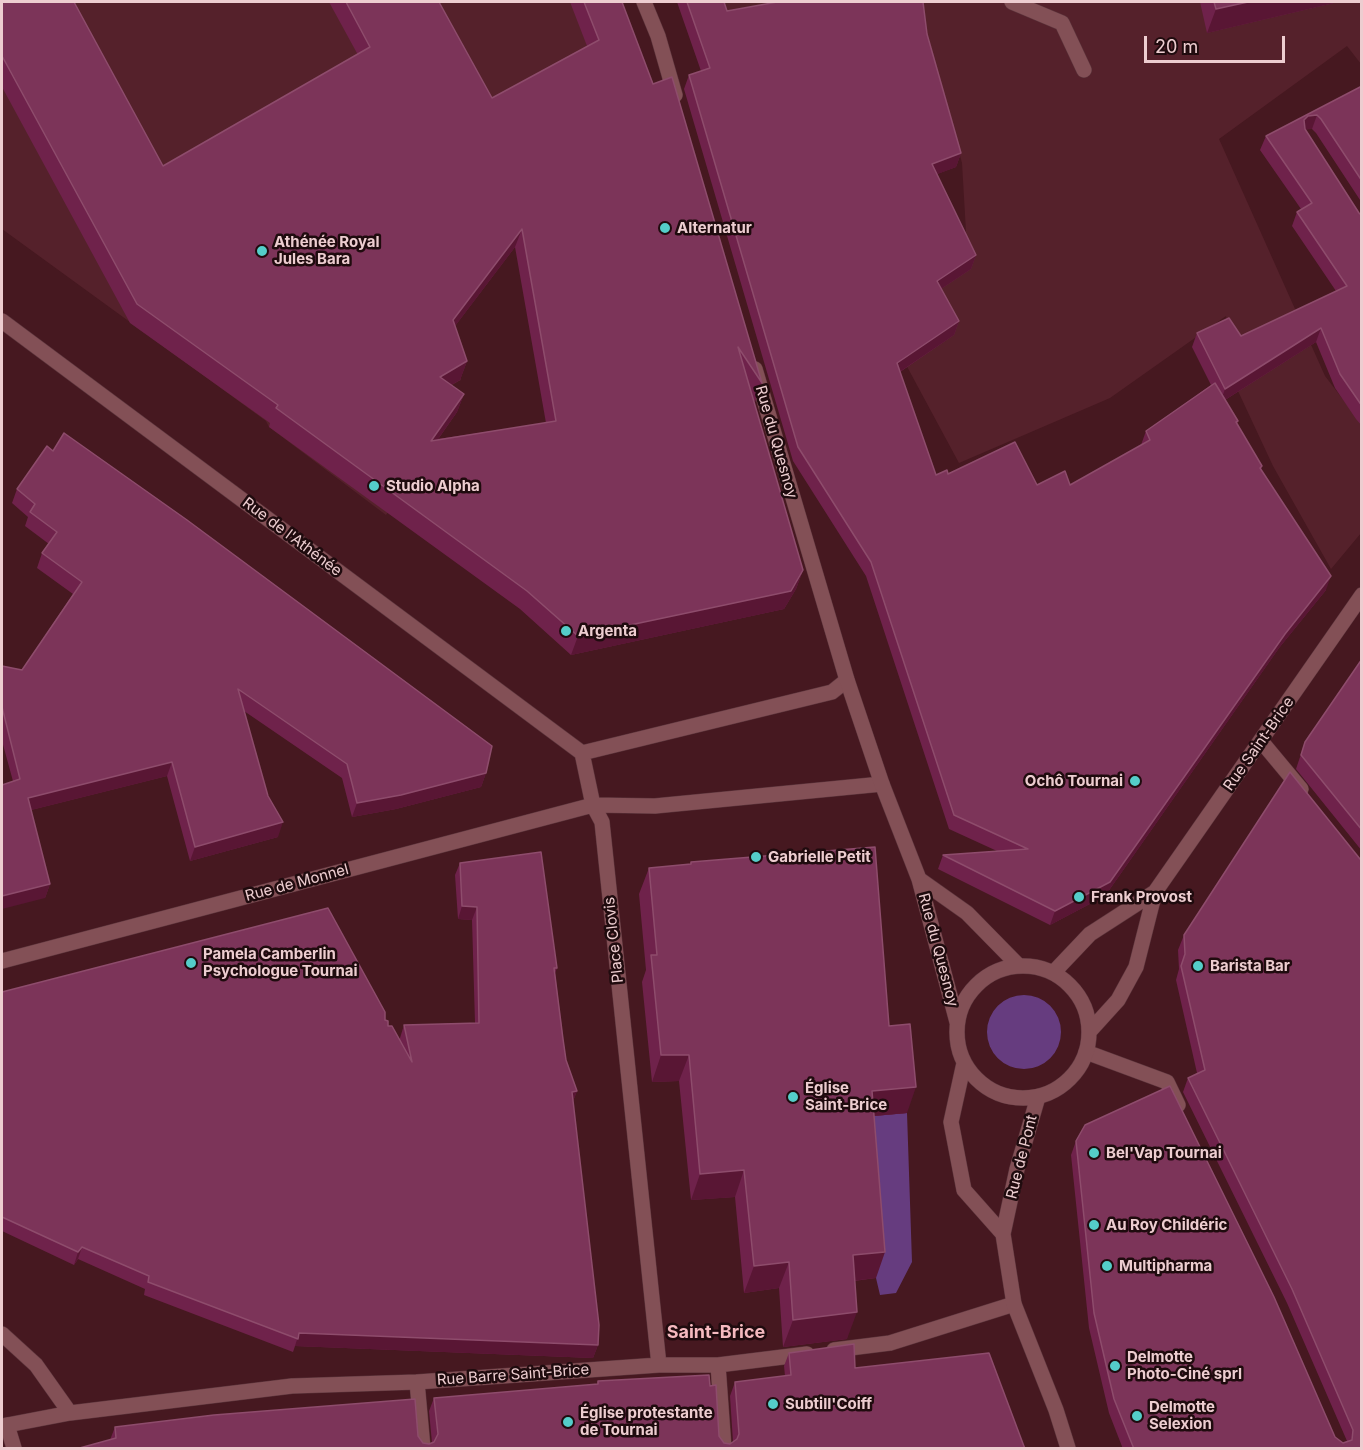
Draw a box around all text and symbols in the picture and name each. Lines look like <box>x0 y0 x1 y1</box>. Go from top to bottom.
scale bar <box>1147 24 1288 62</box>
text: 20 m <box>1155 36 1198 57</box>
place label: Alternatur <box>677 219 752 237</box>
marker: Alternatur <box>658 221 672 235</box>
place label: Athénée Royal Jules Bara <box>274 233 380 268</box>
marker: Athénée Royal Jules Bara <box>255 244 269 258</box>
street label: Rue du Quesnoy <box>751 383 801 501</box>
place label: Studio Alpha <box>386 477 480 495</box>
marker: Studio Alpha <box>367 479 381 493</box>
street label: Rue de l'Athénée <box>239 494 345 580</box>
place label: Argenta <box>578 622 637 640</box>
marker: Argenta <box>559 624 573 638</box>
street label: Rue Saint-Brice <box>1220 694 1298 794</box>
place label: Ochô Tournai <box>1025 772 1123 790</box>
marker: Ochô Tournai <box>1128 774 1142 788</box>
place label: Gabrielle Petit <box>768 848 871 866</box>
marker: Gabrielle Petit <box>749 850 763 864</box>
street label: Rue de Monnel <box>243 861 351 905</box>
place label: Frank Provost <box>1091 888 1192 906</box>
marker: Frank Provost <box>1072 890 1086 904</box>
street label: Rue du Quesnoy <box>914 891 962 1009</box>
street label: Place Clovis <box>601 896 627 984</box>
place label: Pamela Camberlin Psychologue Tournai <box>203 945 358 980</box>
marker: Pamela Camberlin Psychologue Tournai <box>184 956 198 970</box>
place label: Barista Bar <box>1210 957 1290 975</box>
marker: Barista Bar <box>1191 959 1205 973</box>
place label: Église Saint-Brice <box>805 1079 887 1114</box>
marker: Église Saint-Brice <box>786 1090 800 1104</box>
street label: Rue de Pont <box>1003 1113 1041 1201</box>
place label: Bel'Vap Tournai <box>1106 1144 1222 1162</box>
marker: Bel'Vap Tournai <box>1087 1146 1101 1160</box>
place label: Au Roy Childéric <box>1106 1216 1227 1234</box>
marker: Au Roy Childéric <box>1087 1218 1101 1232</box>
place label: Multipharma <box>1119 1257 1212 1275</box>
marker: Multipharma <box>1100 1259 1114 1273</box>
district label: Saint-Brice <box>667 1322 765 1344</box>
place label: Delmotte Photo-Ciné sprl <box>1127 1348 1242 1383</box>
marker: Delmotte Photo-Ciné sprl <box>1108 1359 1122 1373</box>
street label: Rue Barre Saint-Brice <box>436 1361 590 1389</box>
place label: Subtill'Coiff <box>785 1395 872 1413</box>
marker: Subtill'Coiff <box>766 1397 780 1411</box>
place label: Delmotte Selexion <box>1149 1398 1215 1433</box>
place label: Église protestante de Tournai <box>580 1404 713 1439</box>
marker: Delmotte Selexion <box>1130 1409 1144 1423</box>
marker: Église protestante de Tournai <box>561 1415 575 1429</box>

